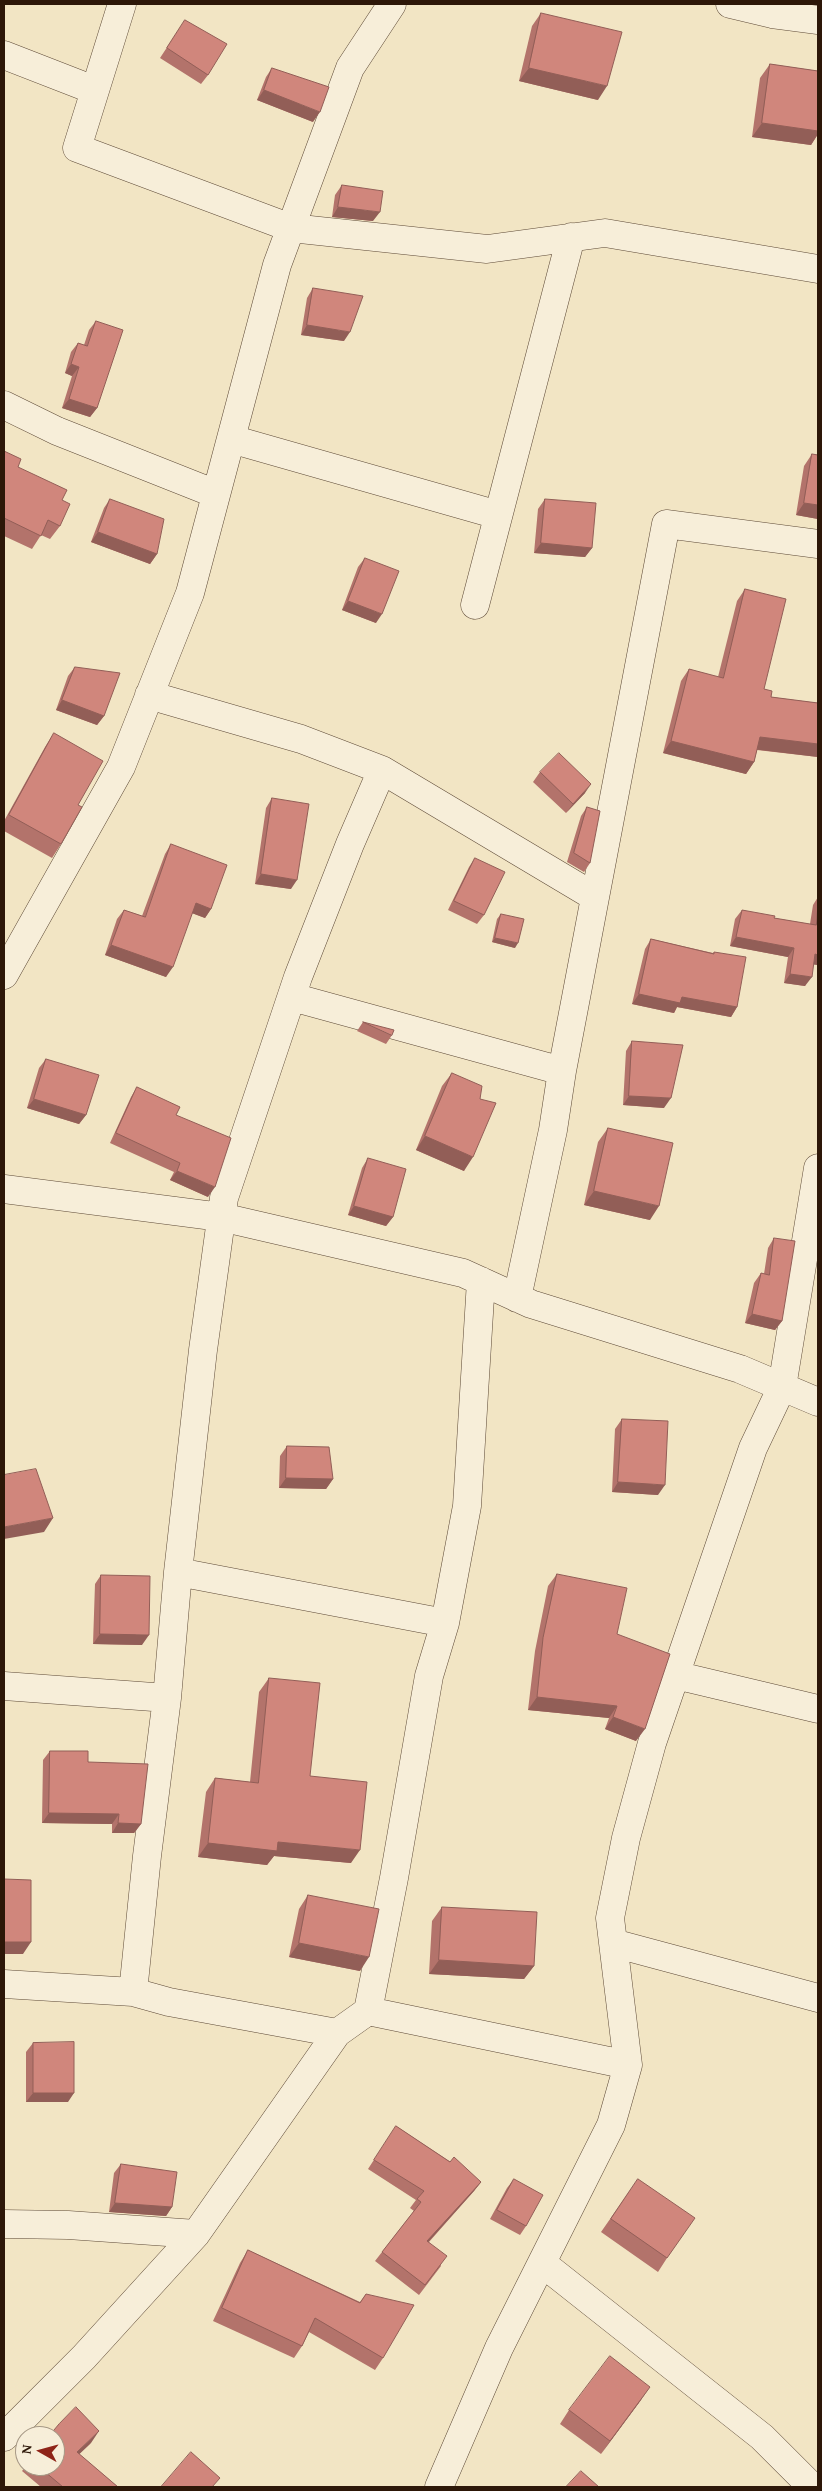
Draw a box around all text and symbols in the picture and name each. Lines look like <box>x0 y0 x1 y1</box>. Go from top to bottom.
north arrow <box>15 2426 65 2476</box>
text: N <box>16 2443 37 2455</box>

